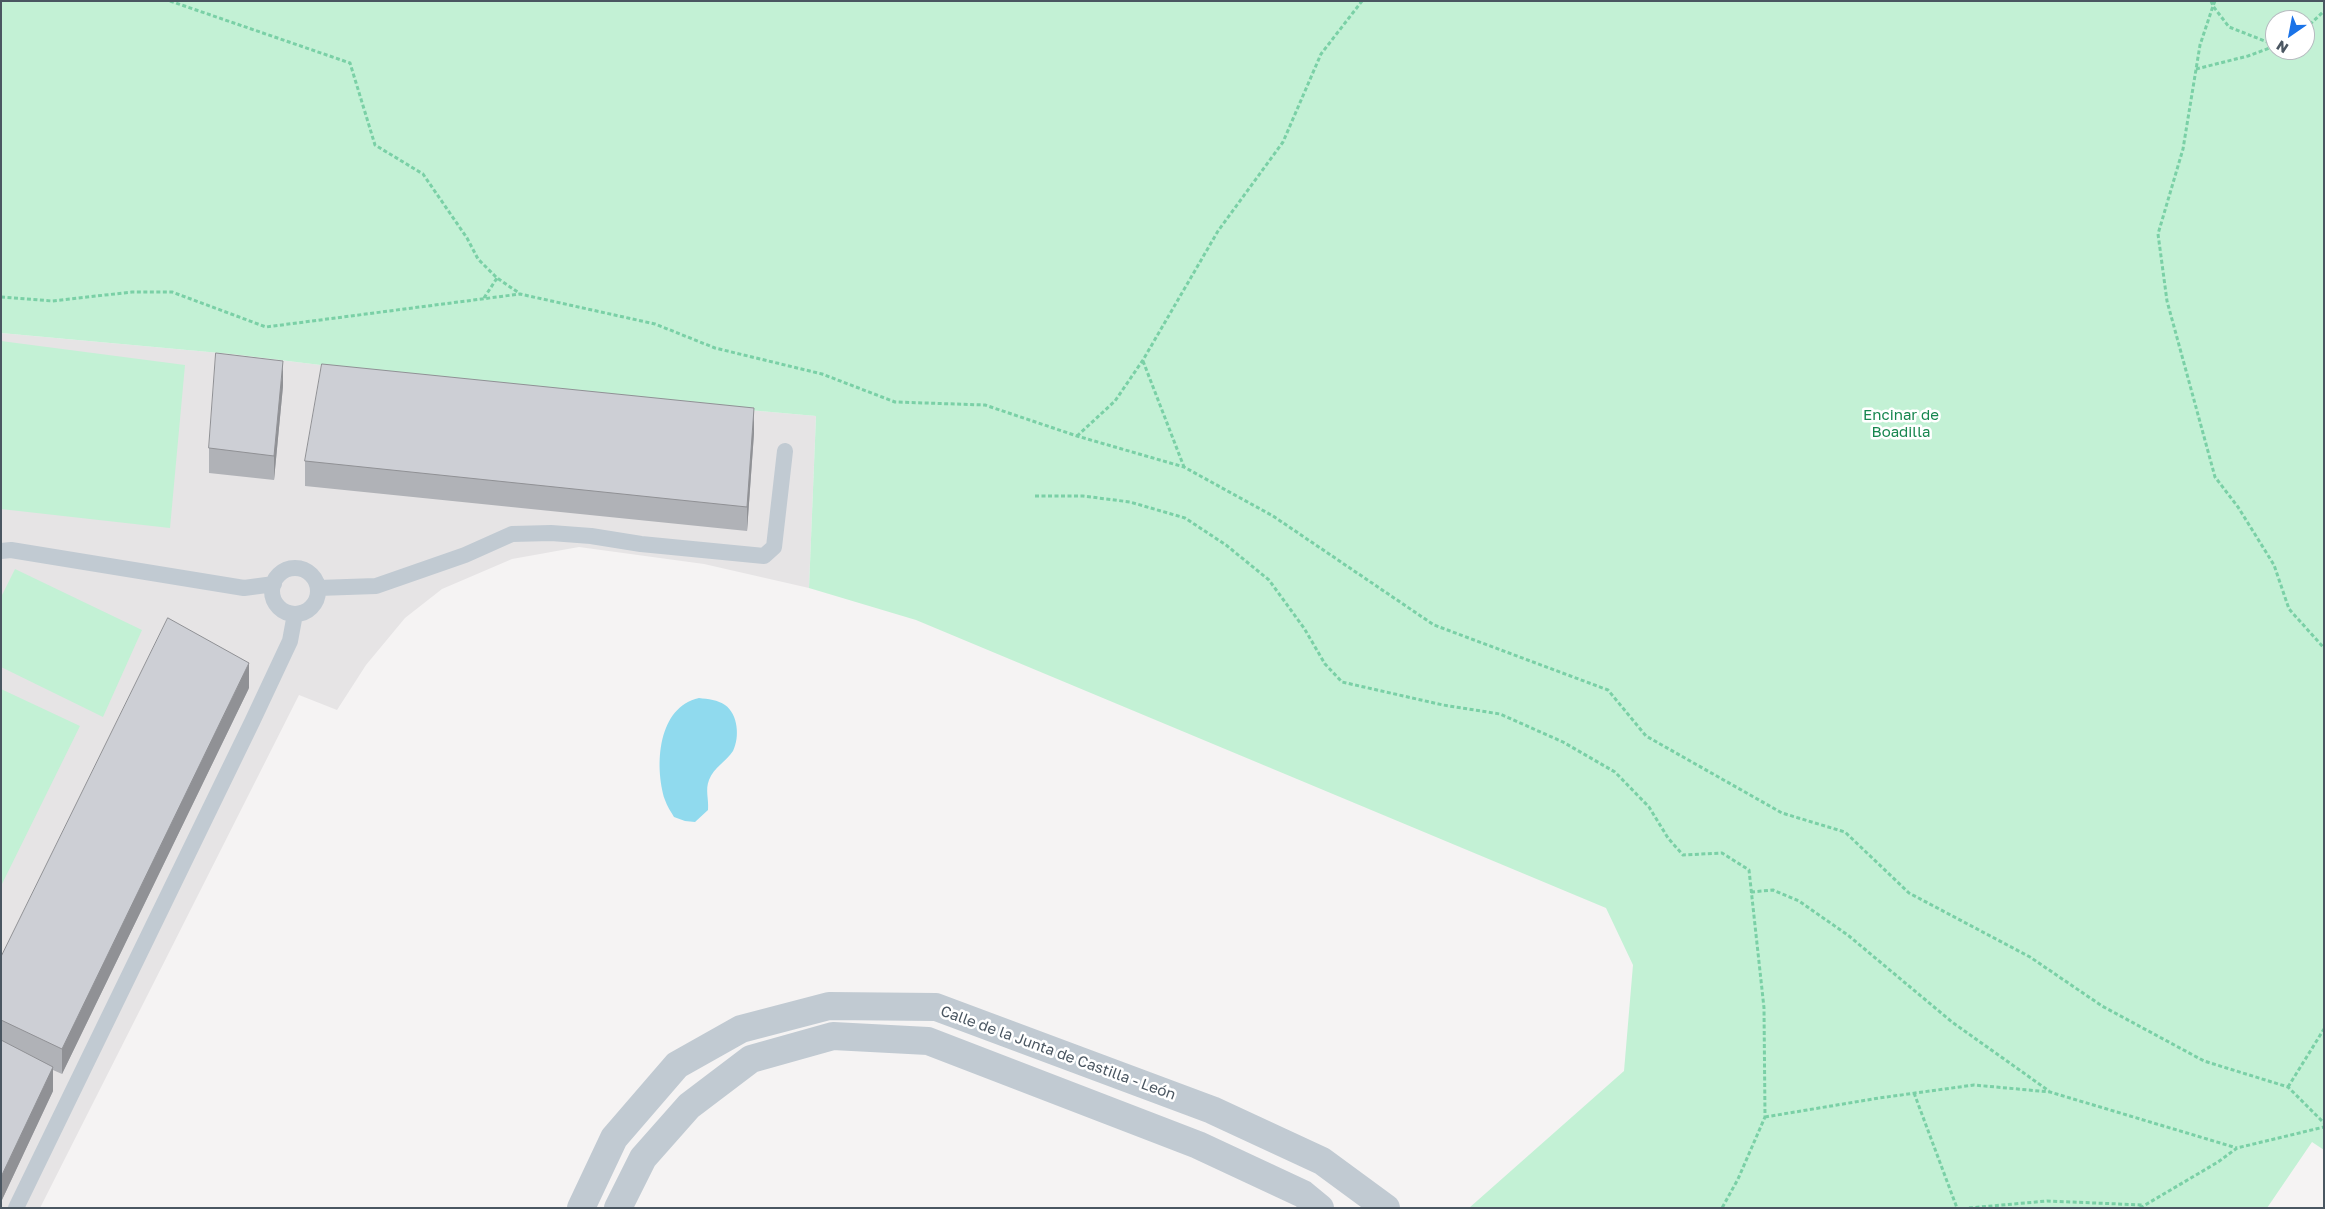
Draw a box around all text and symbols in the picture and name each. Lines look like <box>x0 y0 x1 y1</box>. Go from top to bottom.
north arrow <box>2265 10 2315 60</box>
text: N <box>2273 37 2291 57</box>
park label: Encinar de Boadilla <box>1863 406 1939 441</box>
street label: Calle de la Junta de Castilla - León <box>938 1002 1178 1104</box>

